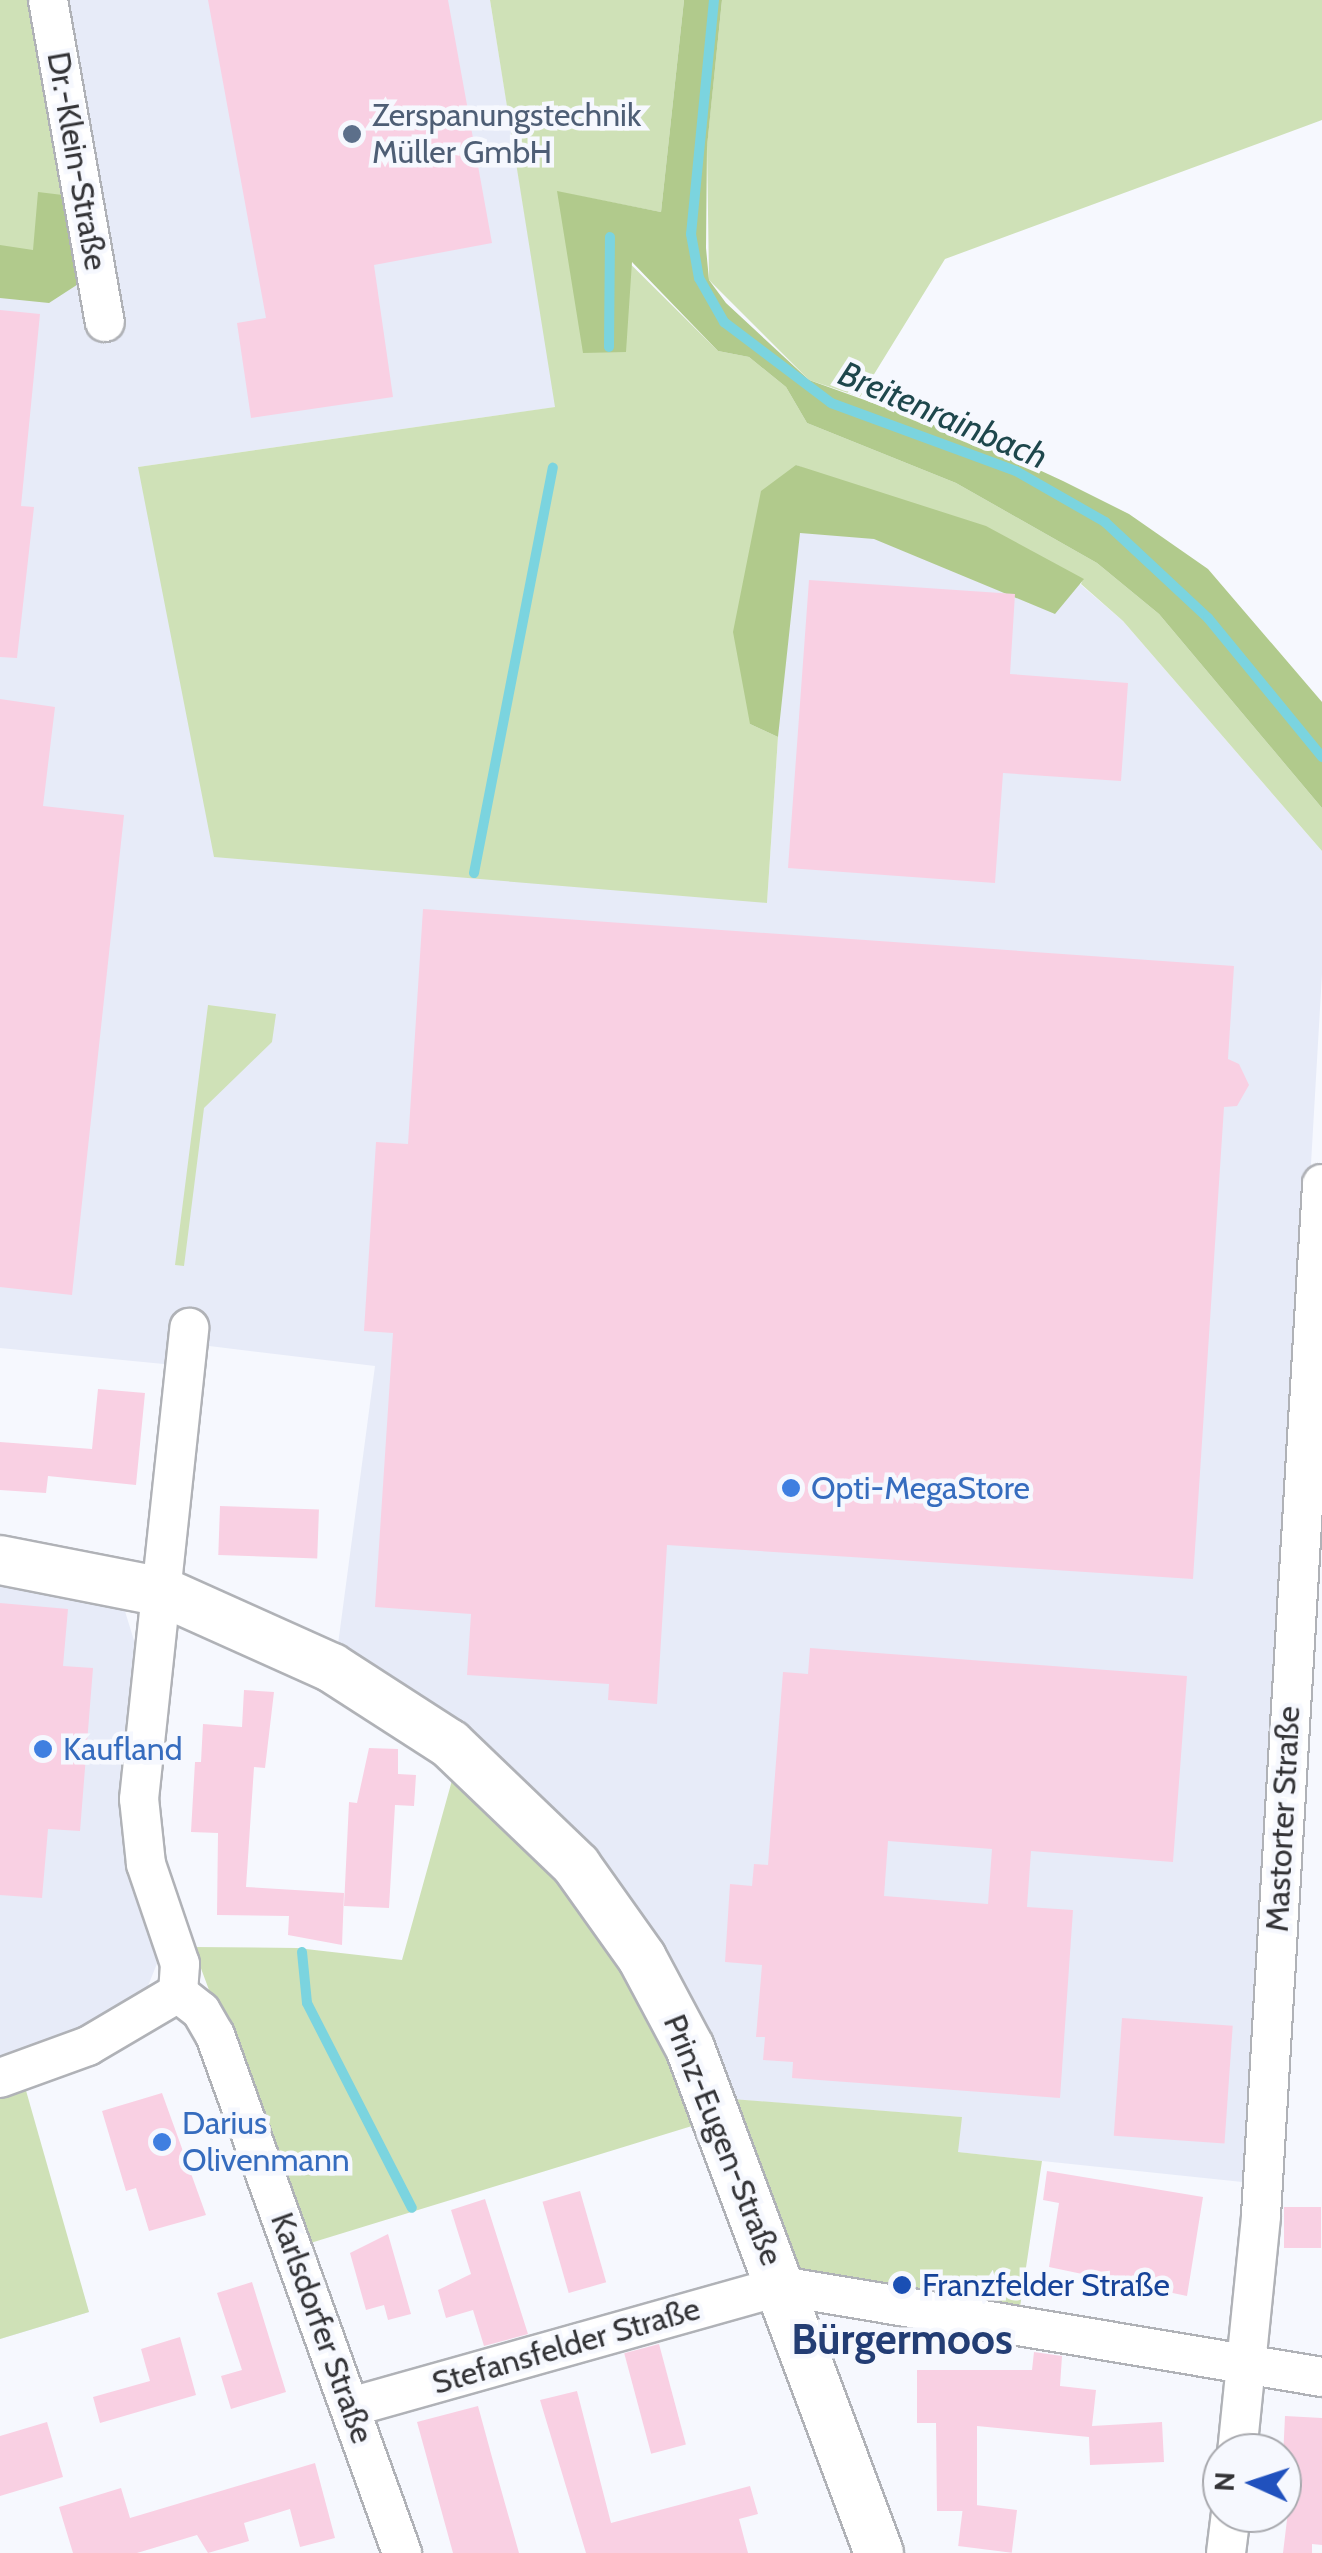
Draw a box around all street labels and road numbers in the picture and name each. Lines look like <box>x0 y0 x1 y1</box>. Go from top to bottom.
street label: Dr.-Klein-Straße <box>39 49 115 273</box>
street label: Mastorter Straße <box>1258 1705 1308 1933</box>
street label: Prinz-Eugen-Straße <box>655 2009 791 2271</box>
street label: Karlsdorfer Straße <box>262 2207 382 2449</box>
street label: Stefansfelder Straße <box>428 2289 704 2403</box>

